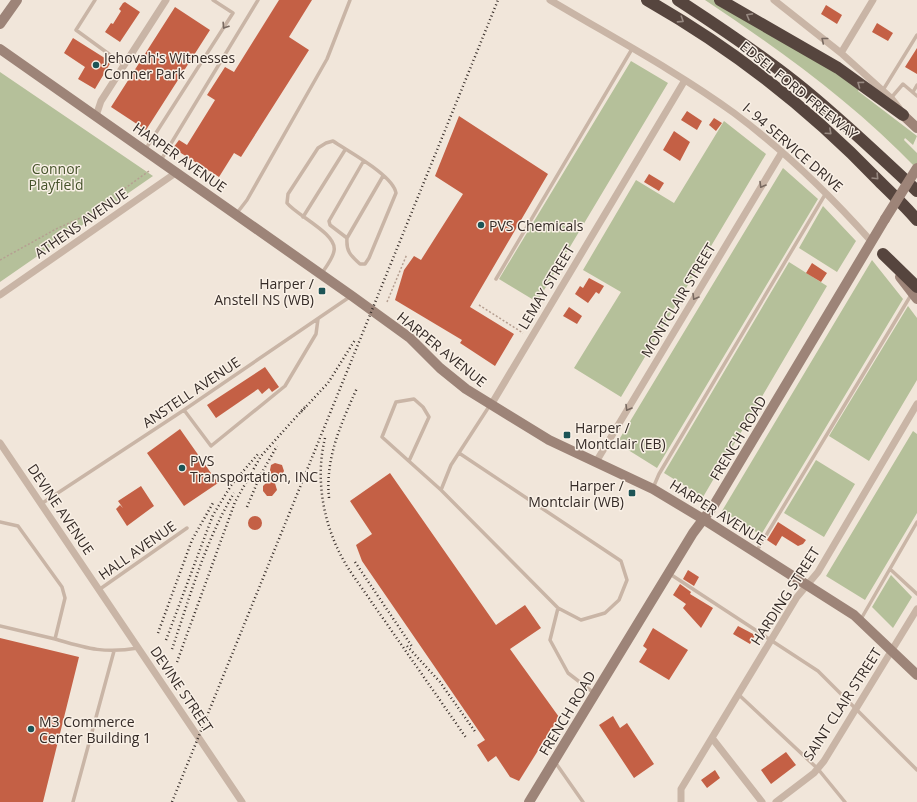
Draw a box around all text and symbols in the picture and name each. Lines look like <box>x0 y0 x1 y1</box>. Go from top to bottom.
one-way arrow <box>746 13 753 21</box>
one-way arrow <box>677 15 684 23</box>
one-way arrow <box>222 22 230 29</box>
street label: EDSEL FORD FREEWAY <box>736 37 862 143</box>
one-way arrow <box>822 38 829 45</box>
place label: Jehovah's Witnesses Conner Park <box>102 48 235 83</box>
marker: Jehovah's Witnesses Conner Park <box>91 60 101 70</box>
one-way arrow <box>857 81 864 89</box>
street label: I- 94 SERVICE DRIVE <box>739 98 847 196</box>
street label: HARPER AVENUE <box>130 118 230 196</box>
one-way arrow <box>825 127 832 134</box>
park label: Connor Playfield <box>29 159 83 194</box>
one-way arrow <box>871 172 878 180</box>
one-way arrow <box>759 181 766 188</box>
street label: ATHENS AVENUE <box>30 184 132 262</box>
place label: PVS Chemicals <box>489 216 584 235</box>
marker: PVS Chemicals <box>476 220 486 230</box>
street label: MONTCLAIR STREET <box>636 239 720 361</box>
street label: LEMAY STREET <box>513 241 579 333</box>
place label: Harper / Anstell NS (WB) <box>214 274 314 309</box>
marker: Harper / Anstell NS (WB) <box>317 286 327 296</box>
one-way arrow <box>692 293 700 300</box>
street label: HARPER AVENUE <box>393 307 491 391</box>
street label: ANSTELL AVENUE <box>138 352 244 432</box>
street label: FRENCH ROAD <box>705 392 771 484</box>
one-way arrow <box>626 404 633 411</box>
place label: Harper / Montclair (EB) <box>575 418 666 453</box>
marker: Harper / Montclair (EB) <box>562 430 572 440</box>
place label: PVS Transportation, INC <box>190 451 318 486</box>
street label: DEVINE AVENUE <box>24 460 98 558</box>
marker: PVS Transportation, INC <box>177 463 187 473</box>
street label: HARPER AVENUE <box>666 475 770 549</box>
place label: Harper / Montclair (WB) <box>528 476 624 511</box>
marker: Harper / Montclair (WB) <box>627 488 637 498</box>
street label: HALL AVENUE <box>94 516 180 584</box>
street label: HARDING STREET <box>746 543 824 649</box>
street label: DEVINE STREET <box>146 642 218 736</box>
street label: SAINT CLAIR STREET <box>798 644 886 764</box>
street label: FRENCH ROAD <box>534 667 600 759</box>
place label: M3 Commerce Center Building 1 <box>39 712 151 747</box>
marker: M3 Commerce Center Building 1 <box>26 724 36 734</box>

